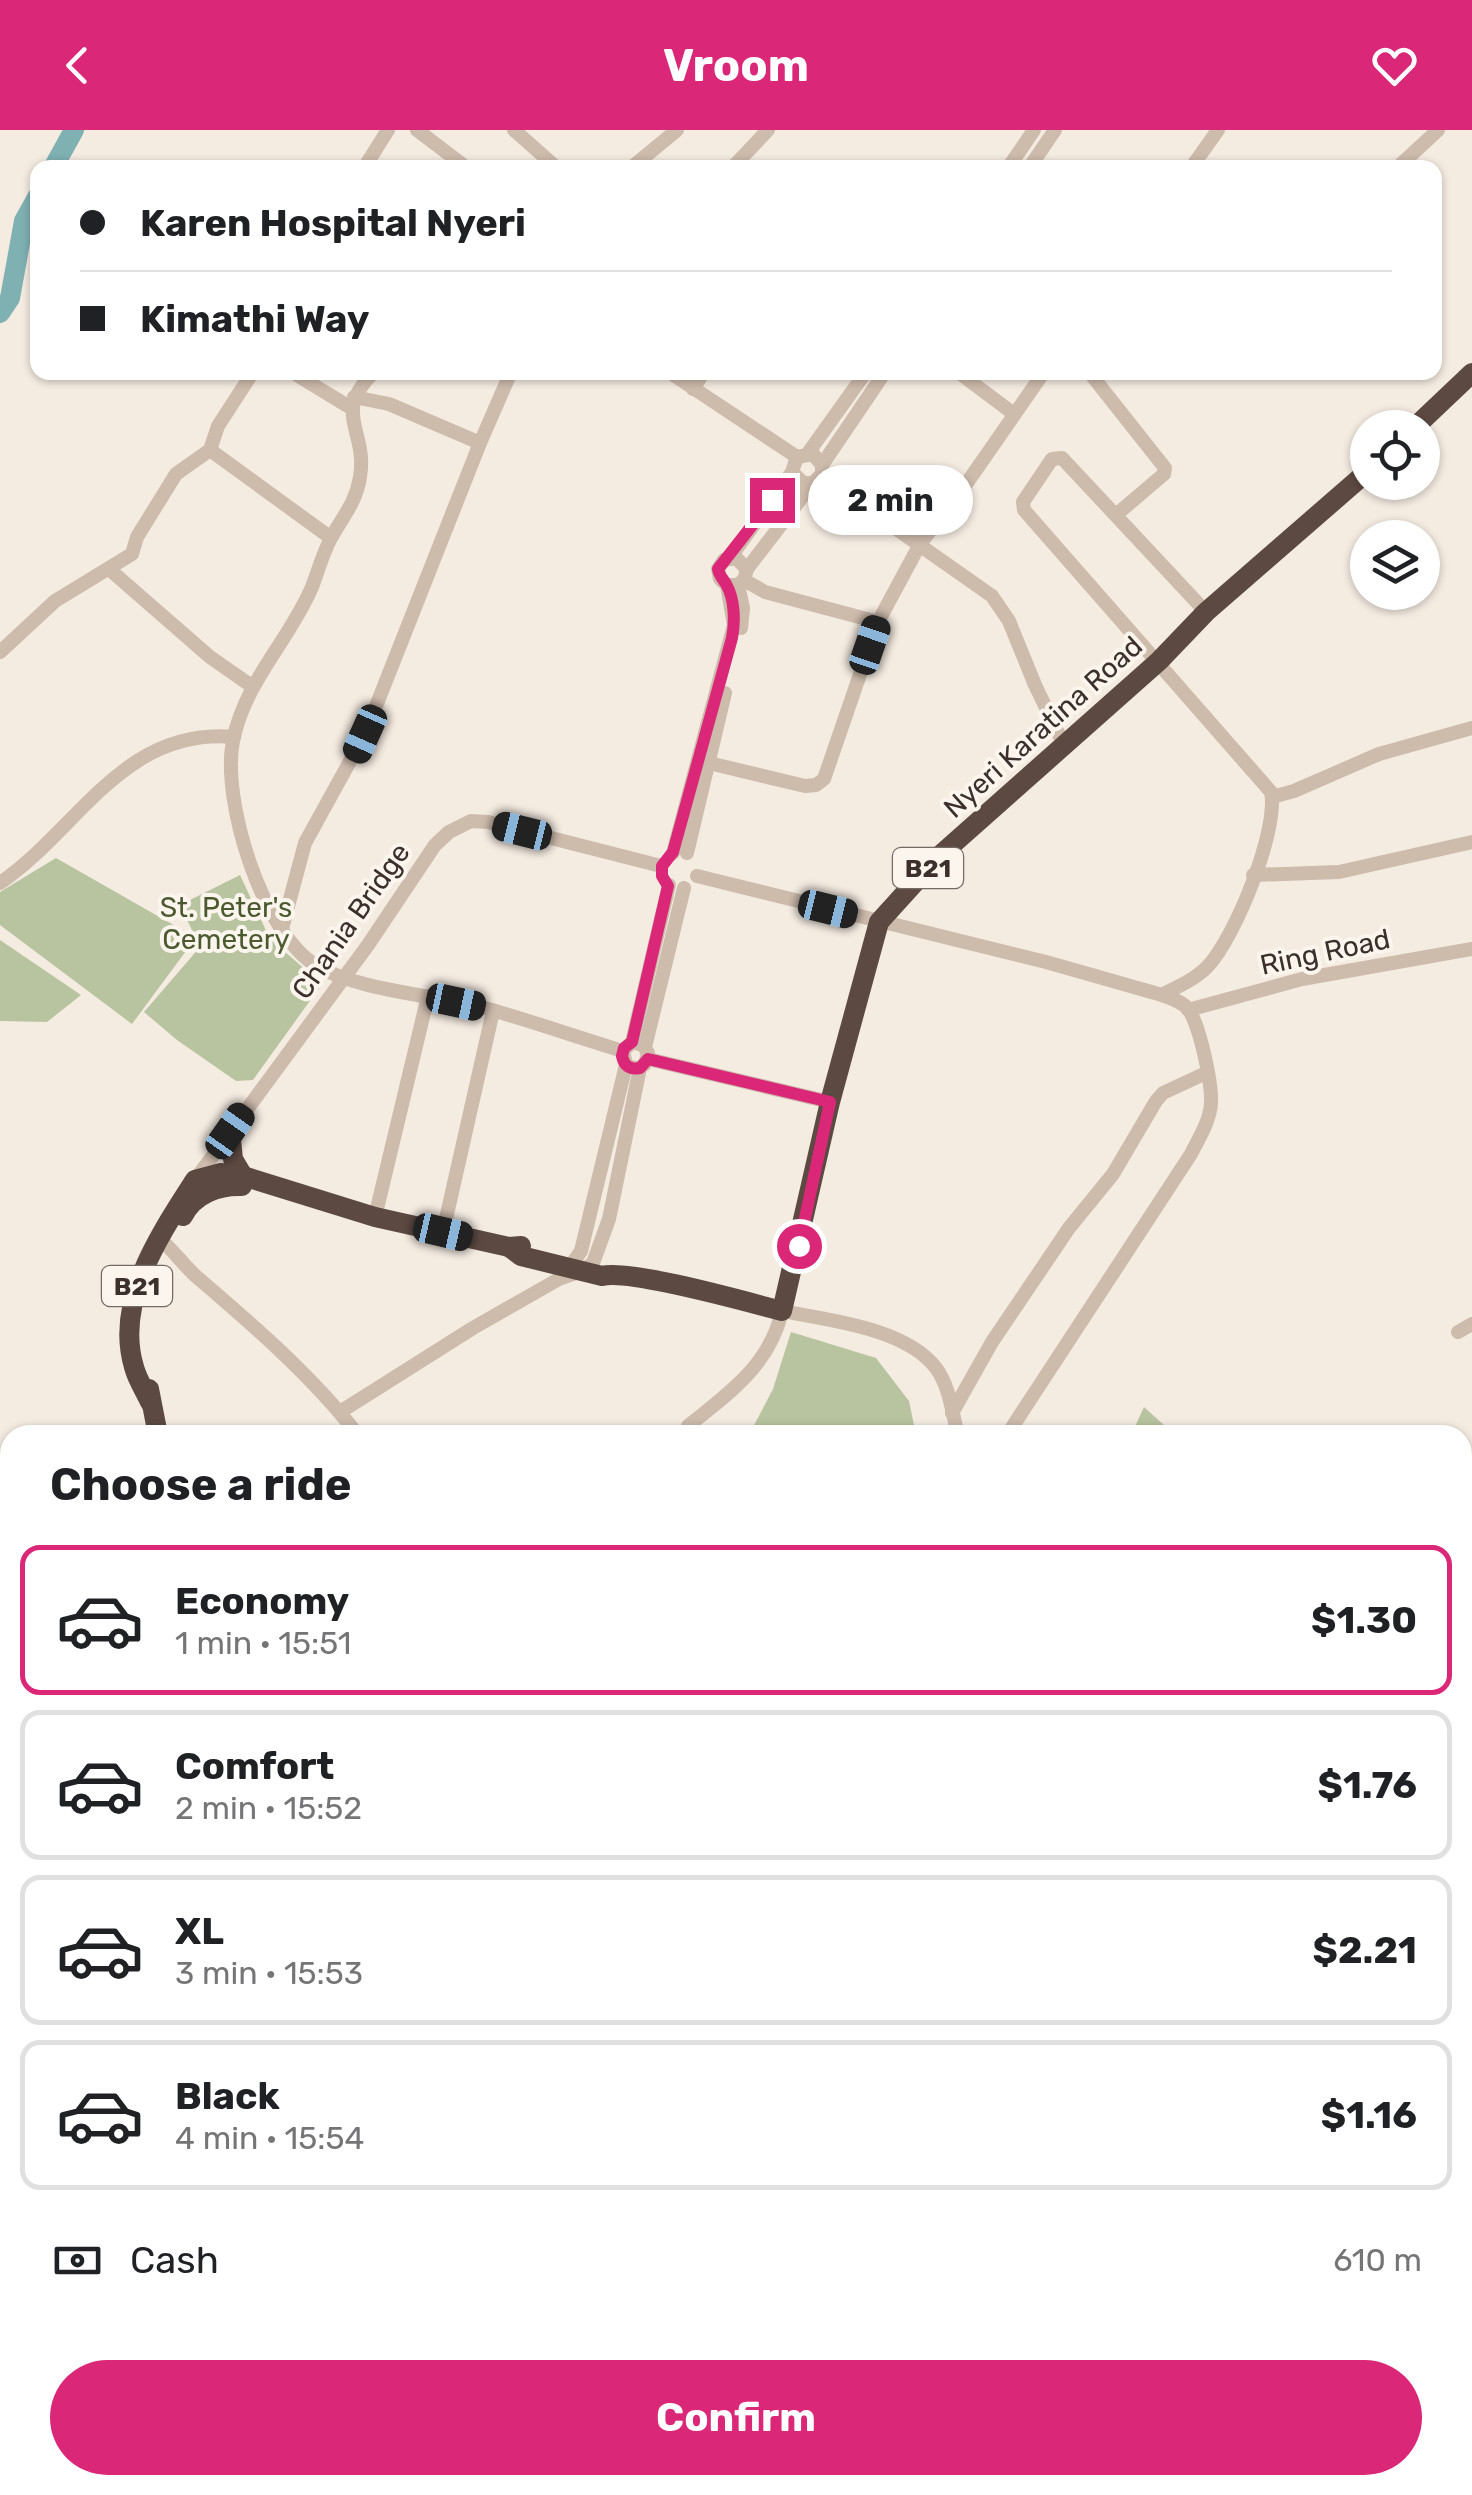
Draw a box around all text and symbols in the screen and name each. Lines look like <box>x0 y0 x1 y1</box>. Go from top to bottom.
icon: back <box>50 38 105 93</box>
icon: heart <box>1367 38 1422 93</box>
text: Vroom <box>663 39 809 92</box>
text: Karen Hospital Nyeri <box>140 200 526 246</box>
text: Kimathi Way <box>140 296 370 342</box>
map controls <box>1350 410 1440 610</box>
button: locate <box>1350 410 1440 500</box>
callout: 2 min <box>807 465 972 535</box>
route end <box>750 478 795 523</box>
text: 2 min <box>847 481 934 519</box>
button: layers <box>1350 520 1440 610</box>
car <box>846 612 894 678</box>
street label: Nyeri Karatina Road <box>937 629 1149 825</box>
car <box>339 700 391 768</box>
car <box>489 809 555 853</box>
street label: Chania Bridge <box>285 837 417 1005</box>
road number: B21 <box>893 848 963 888</box>
car <box>795 887 861 931</box>
park label: St. Peter's Cemetery <box>160 891 292 956</box>
street label: Ring Road <box>1257 922 1393 982</box>
car <box>424 981 488 1023</box>
car <box>201 1098 259 1164</box>
car <box>410 1211 476 1253</box>
route start <box>777 1224 822 1269</box>
road number: B21 <box>102 1266 172 1306</box>
text: Choose a ride <box>50 1458 352 1511</box>
icon: car <box>55 1575 145 1665</box>
text: Economy <box>175 1578 349 1624</box>
text: $1.30 <box>1311 1597 1417 1643</box>
text: 1 min · 15:51 <box>175 1624 351 1662</box>
icon: car <box>55 1740 145 1830</box>
text: Comfort <box>175 1743 334 1789</box>
text: $1.76 <box>1318 1762 1417 1808</box>
text: 2 min · 15:52 <box>175 1789 362 1827</box>
icon: car <box>55 1905 145 1995</box>
text: XL <box>175 1908 224 1954</box>
text: $2.21 <box>1313 1927 1417 1973</box>
text: 3 min · 15:53 <box>175 1954 363 1992</box>
icon: car <box>55 2070 145 2160</box>
text: Black <box>175 2073 280 2119</box>
text: $1.16 <box>1321 2092 1417 2138</box>
text: 4 min · 15:54 <box>175 2119 364 2157</box>
icon: cash <box>50 2233 105 2288</box>
text: Cash <box>130 2237 219 2283</box>
text: 610 m <box>1333 2241 1422 2279</box>
button: Confirm <box>50 2360 1422 2475</box>

